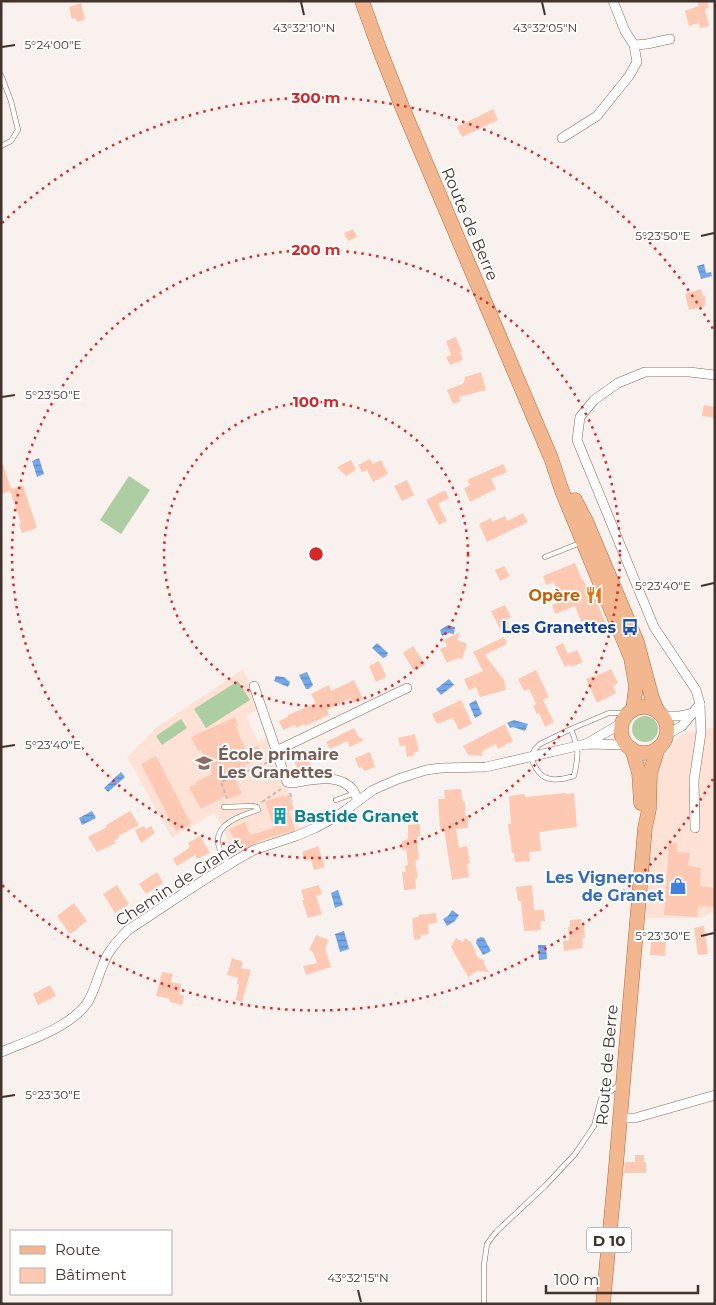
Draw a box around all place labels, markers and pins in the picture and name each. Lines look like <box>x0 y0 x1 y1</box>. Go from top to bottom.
centre of rings <box>307 545 325 563</box>
restaurant icon: Opère <box>584 585 604 605</box>
place label: Opère <box>529 586 580 605</box>
bus stop icon: Les Granettes <box>620 617 640 637</box>
place label: Les Granettes <box>502 618 616 637</box>
place label: École primaire Les Granettes <box>218 745 339 782</box>
school or university icon: École primaire Les Granettes <box>194 753 214 773</box>
building icon: Bastide Granet <box>270 806 290 826</box>
place label: Bastide Granet <box>294 807 419 826</box>
place label: Les Vignerons de Granet <box>545 868 664 905</box>
shop icon: Les Vignerons de Granet <box>668 876 688 896</box>

